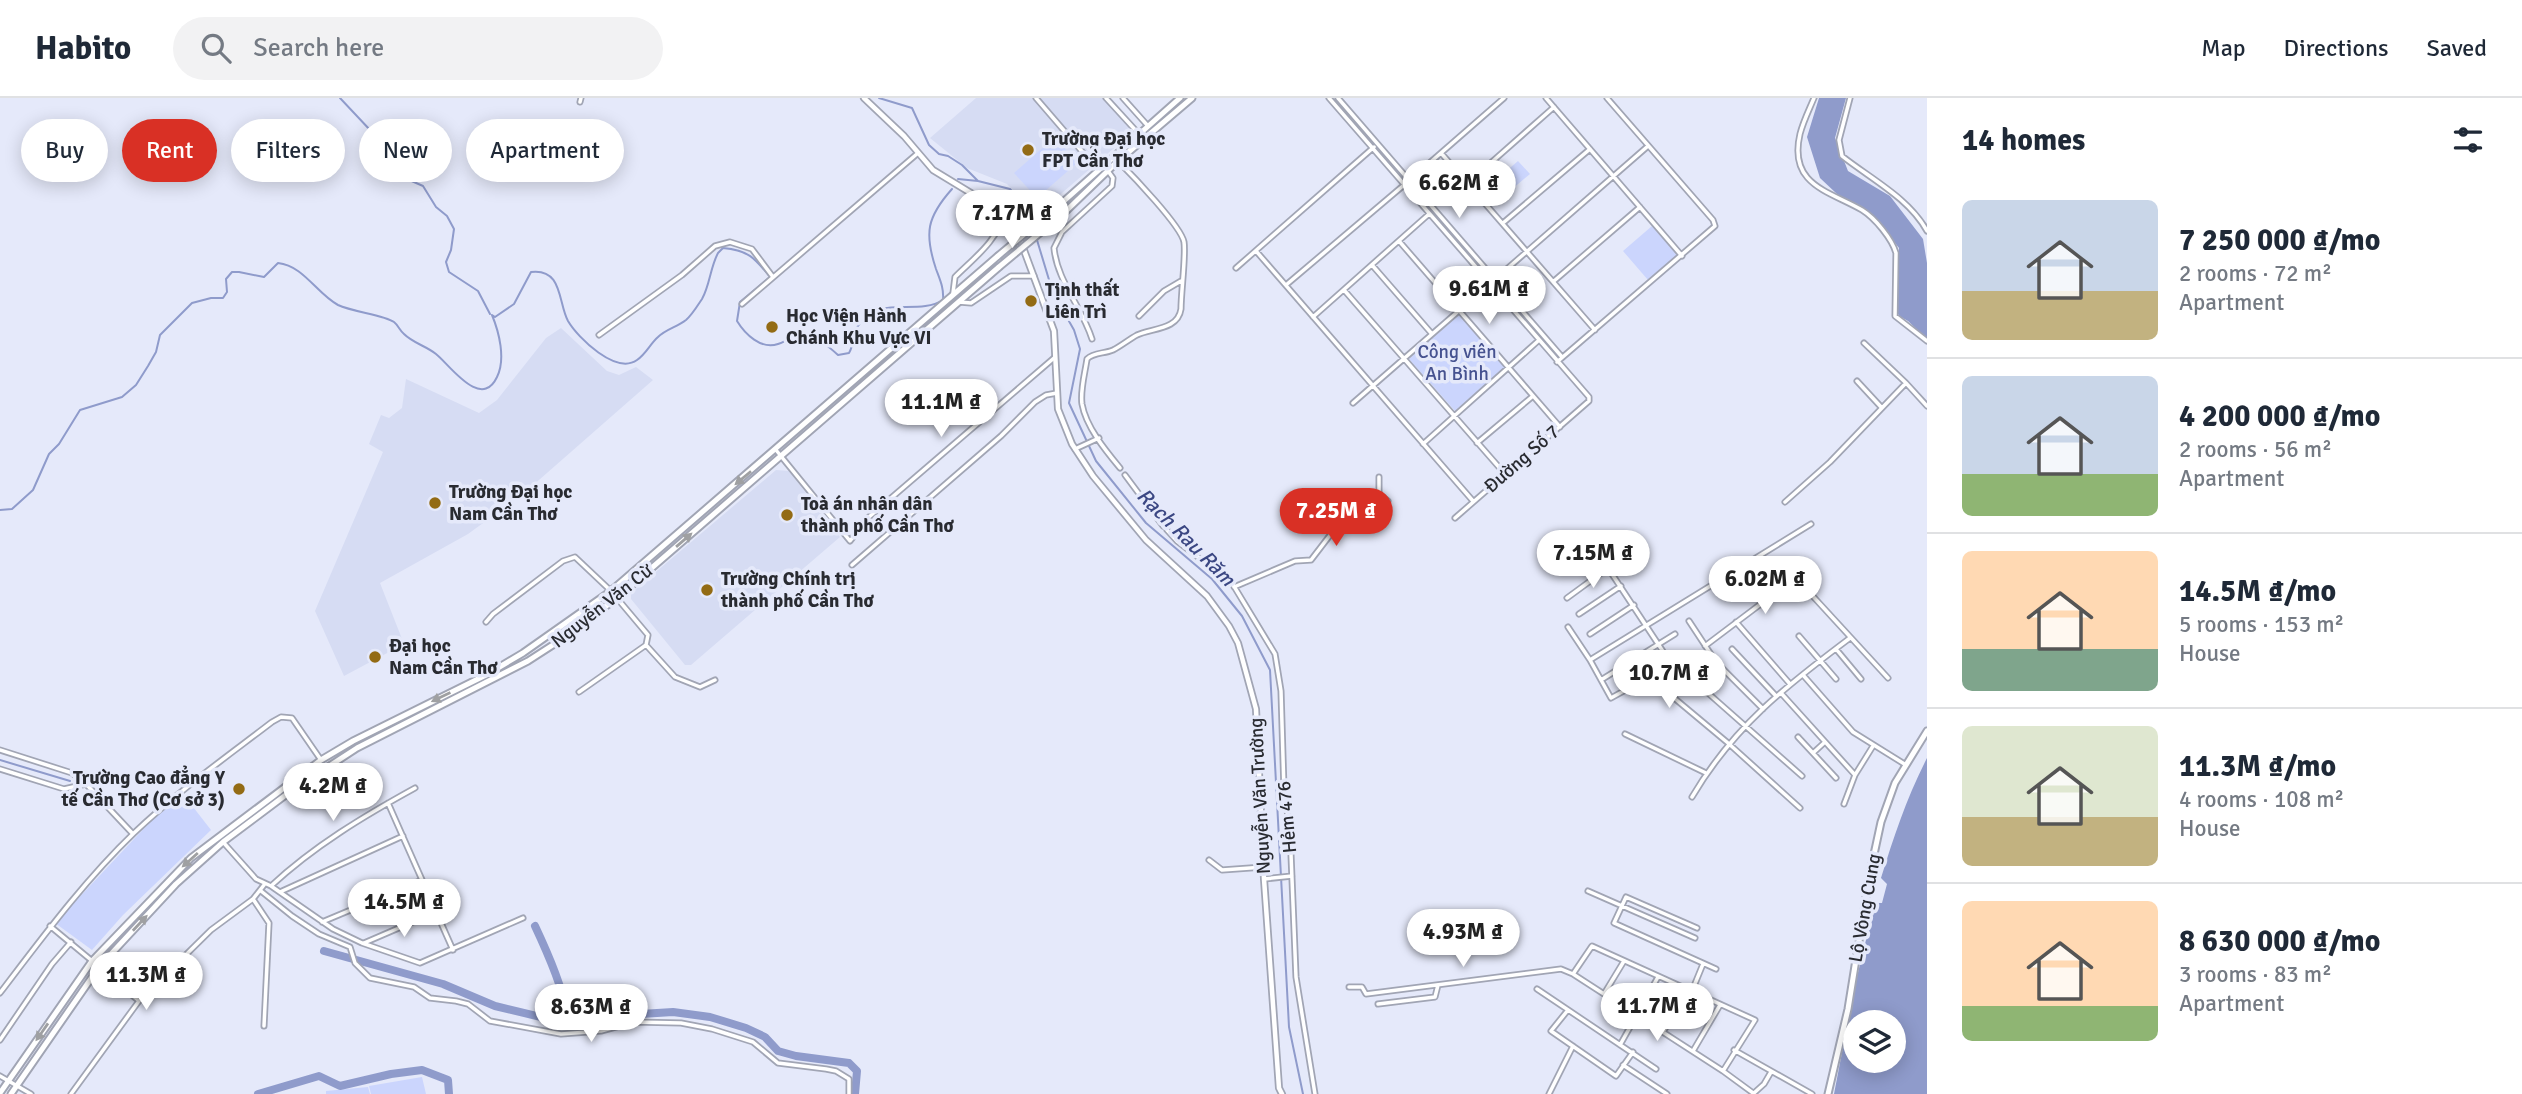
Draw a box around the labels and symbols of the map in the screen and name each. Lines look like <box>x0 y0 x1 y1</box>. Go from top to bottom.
place label: Trường Đại học FPT Cần Thơ <box>1042 127 1165 173</box>
marker: Trường Đại học FPT Cần Thơ <box>1020 142 1036 158</box>
pin: 6.62M ₫ <box>1394 160 1524 220</box>
pin: 7.17M ₫ <box>947 190 1077 250</box>
pin: 9.61M ₫ <box>1424 266 1554 326</box>
place label: Tịnh thất Liên Trì <box>1045 277 1119 324</box>
marker: Tịnh thất Liên Trì <box>1023 293 1039 309</box>
place label: Học Viện Hành Chánh Khu Vực VI <box>786 304 931 350</box>
marker: Học Viện Hành Chánh Khu Vực VI <box>764 319 780 335</box>
park label: Công viên An Bình <box>1417 340 1497 386</box>
pin: 11.1M ₫ <box>876 380 1006 439</box>
street label: Đường Số 7 <box>1479 420 1565 498</box>
one-way arrow <box>735 470 752 485</box>
place label: Trường Đại học Nam Cần Thơ <box>449 480 572 526</box>
water label: Rạch Rau Răm <box>1132 483 1241 592</box>
pin: 7.25M ₫ <box>1271 489 1401 548</box>
place label: Toà án nhân dân thành phố Cần Thơ <box>800 492 955 538</box>
marker: Trường Đại học Nam Cần Thơ <box>427 495 443 511</box>
marker: Toà án nhân dân thành phố Cần Thơ <box>779 507 795 523</box>
pin: 7.15M ₫ <box>1528 531 1658 590</box>
one-way arrow <box>675 533 692 548</box>
pin: 6.02M ₫ <box>1700 556 1830 616</box>
street label: Nguyễn Văn Cừ <box>546 559 658 653</box>
place label: Trường Chính trị thành phố Cần Thơ <box>720 567 875 613</box>
marker: Trường Chính trị thành phố Cần Thơ <box>699 582 715 598</box>
place label: Đại học Nam Cần Thơ <box>389 634 498 680</box>
marker: Đại học Nam Cần Thơ <box>367 649 383 665</box>
pin: 10.7M ₫ <box>1604 650 1734 710</box>
one-way arrow <box>431 691 451 702</box>
street label: Nguyễn Văn Trường <box>1244 717 1276 875</box>
pin: 4.2M ₫ <box>276 764 390 823</box>
place label: Trường Cao đẳng Y tế Cần Thơ (Cơ sở 3) <box>61 765 226 812</box>
street label: Hẻm 476 <box>1272 780 1302 854</box>
marker: Trường Cao đẳng Y tế Cần Thơ (Cơ sở 3) <box>231 781 247 797</box>
one-way arrow <box>181 852 199 868</box>
street label: Lộ Vòng Cung <box>1844 852 1886 964</box>
pin: 14.5M ₫ <box>339 880 469 939</box>
pin: 4.93M ₫ <box>1398 910 1528 969</box>
one-way arrow <box>132 914 147 931</box>
pin: 11.3M ₫ <box>81 953 211 1012</box>
pin: 8.63M ₫ <box>526 984 656 1044</box>
pin: 11.7M ₫ <box>1592 984 1722 1043</box>
one-way arrow <box>35 1023 49 1041</box>

